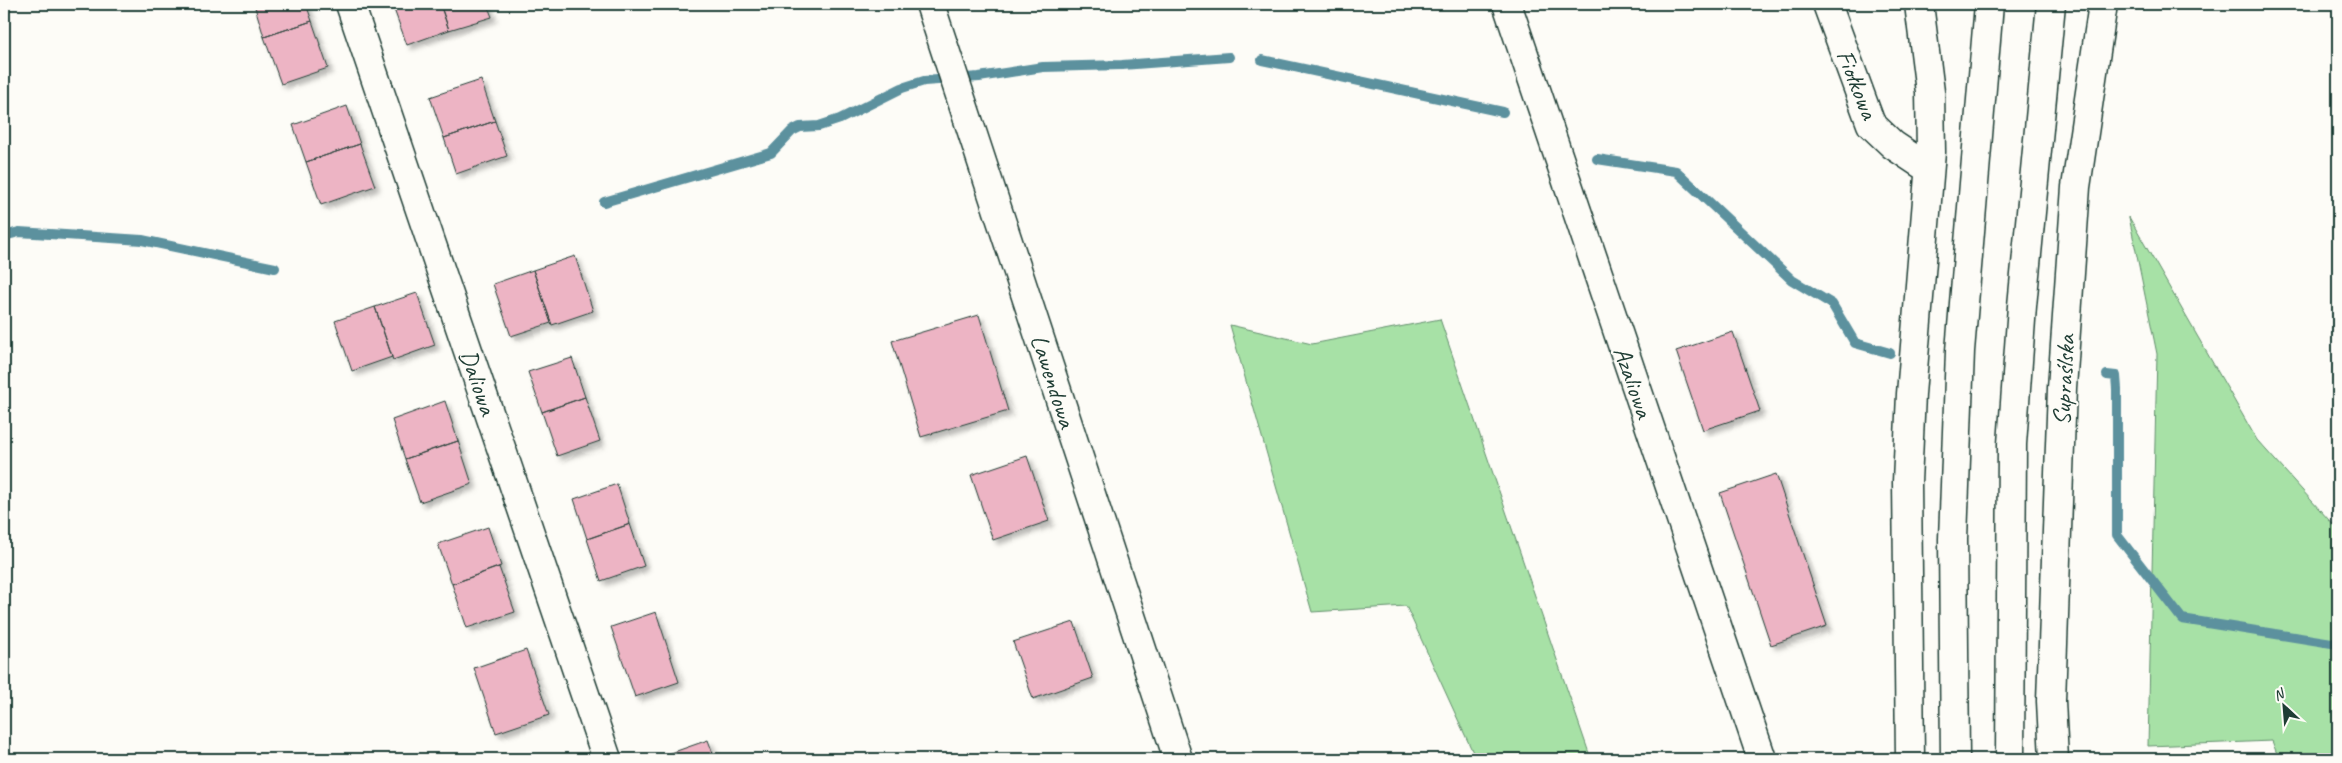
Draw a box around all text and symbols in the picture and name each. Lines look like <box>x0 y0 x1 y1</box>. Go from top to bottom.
street label: Fiołkowa <box>1829 45 1886 126</box>
street label: Lawendowa <box>1023 331 1084 434</box>
street label: Supraślska <box>2046 332 2082 426</box>
street label: Azaliowa <box>1606 342 1661 424</box>
street label: Daliowa <box>452 345 505 421</box>
north arrow <box>2260 680 2310 730</box>
text: N <box>2271 684 2288 704</box>

